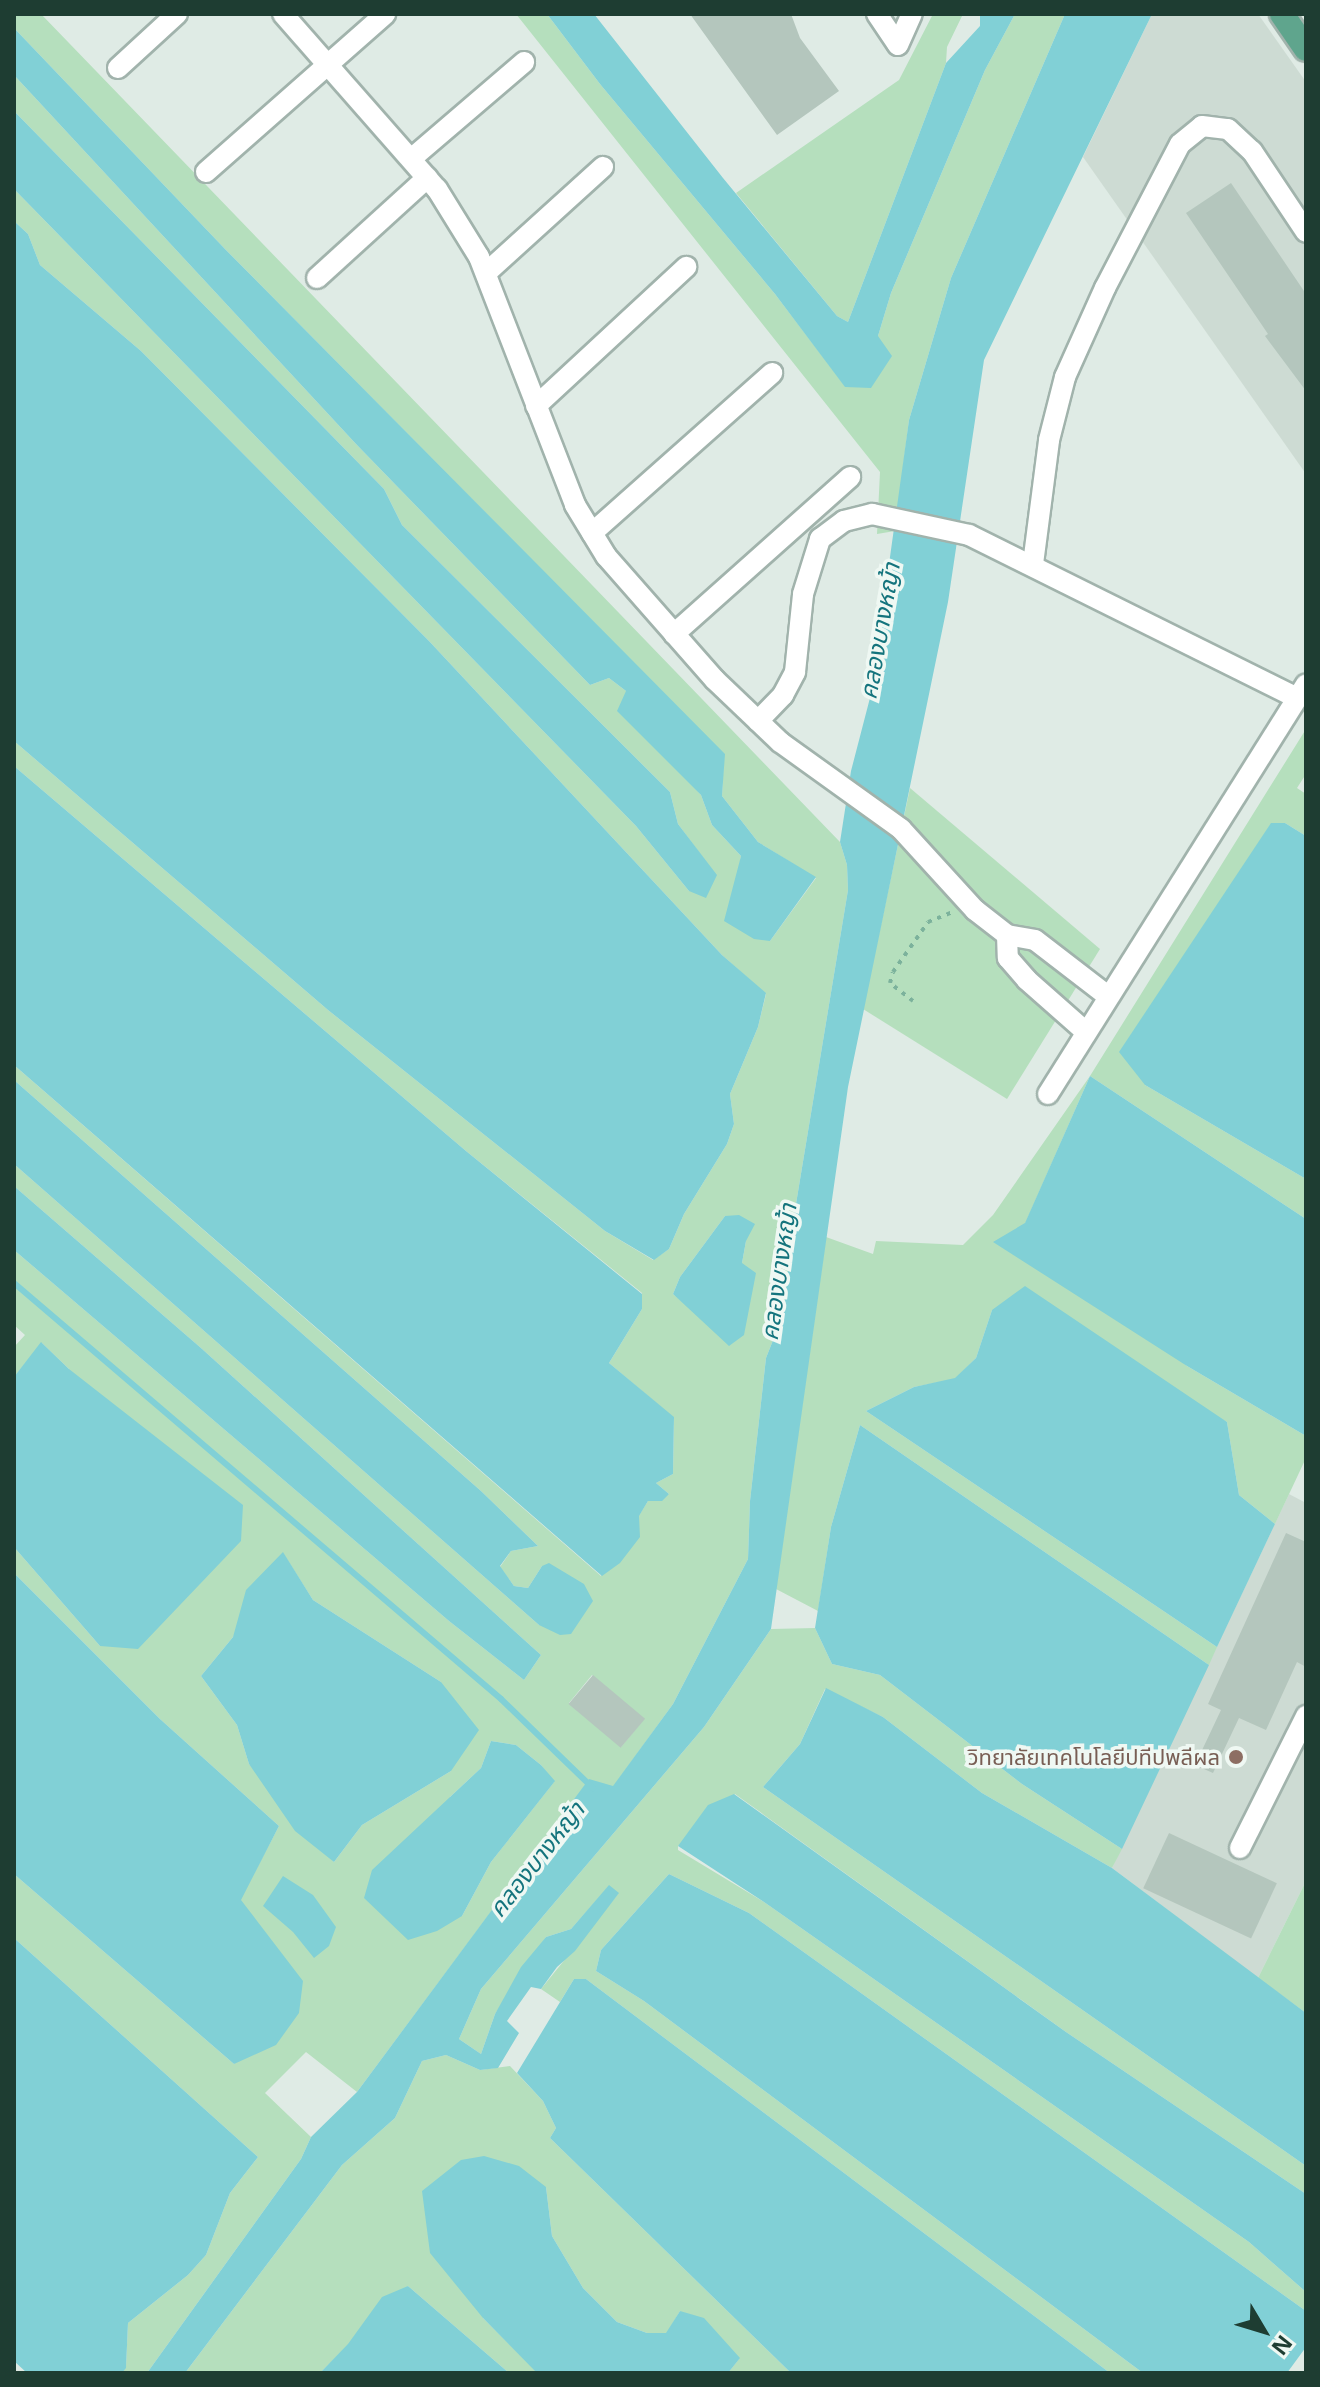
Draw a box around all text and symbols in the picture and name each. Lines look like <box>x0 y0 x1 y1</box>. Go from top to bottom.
water label: คลองบางหญ้า <box>853 561 905 701</box>
water label: คลองบางหญ้า <box>754 1202 802 1342</box>
place label: วิทยาลัยเทคโนโลยีปทีปพลีผล <box>968 1744 1220 1770</box>
marker: วิทยาลัยเทคโนโลยีปทีปพลีผล <box>1227 1748 1245 1766</box>
water label: คลองบางหญ้า <box>482 1796 590 1922</box>
north arrow <box>1224 2291 1304 2371</box>
text: N <box>1266 2329 1300 2362</box>

